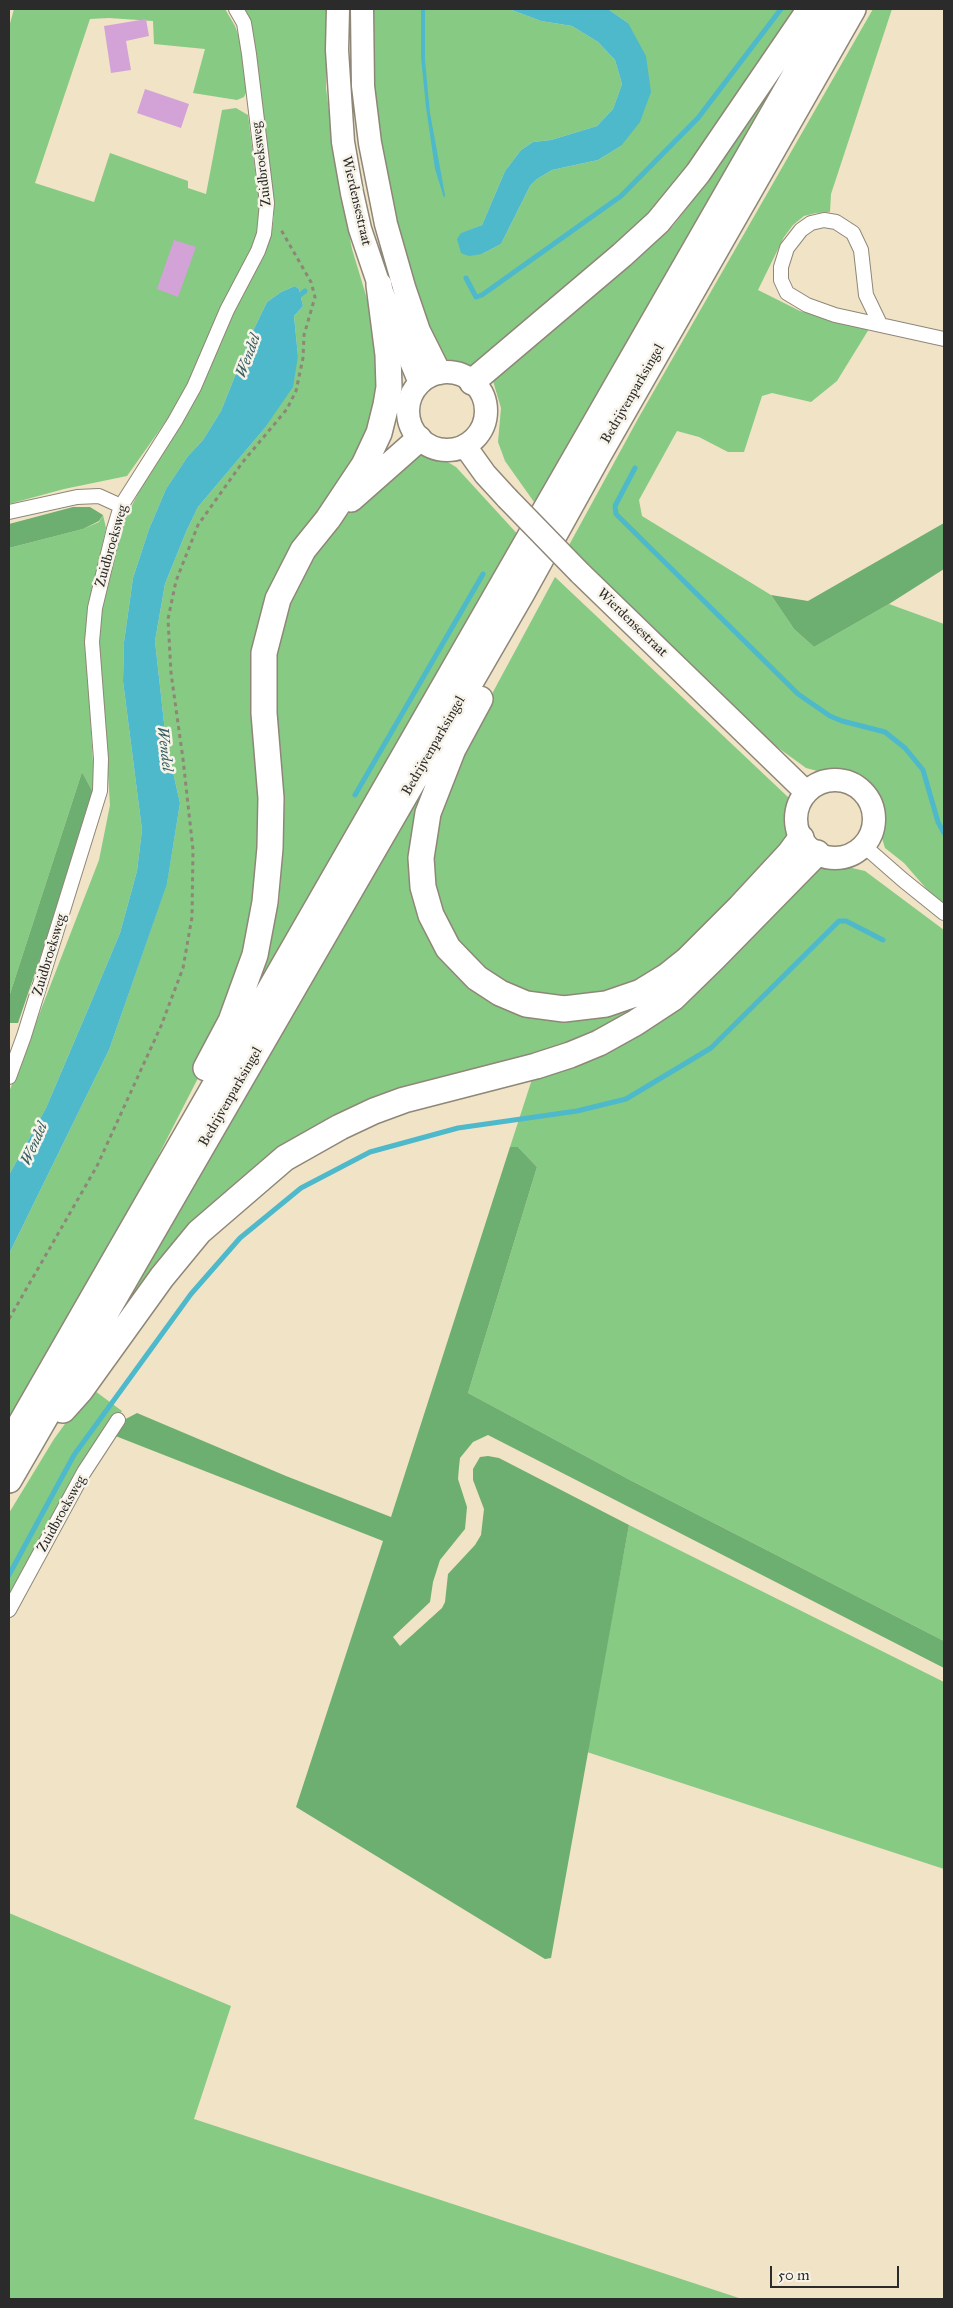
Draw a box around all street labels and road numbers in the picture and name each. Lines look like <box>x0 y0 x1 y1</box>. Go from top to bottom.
street label: Zuidbroeksweg <box>248 121 276 207</box>
street label: Wierdensestraat <box>338 155 374 247</box>
street label: Bedrijvenparksingel <box>598 341 668 447</box>
street label: Zuidbroeksweg <box>92 503 132 589</box>
street label: Wierdensestraat <box>593 585 671 661</box>
street label: Bedrijvenparksingel <box>399 693 469 799</box>
street label: Zuidbroeksweg <box>30 912 70 998</box>
street label: Bedrijvenparksingel <box>196 1044 266 1150</box>
street label: Zuidbroeksweg <box>34 1473 90 1555</box>

